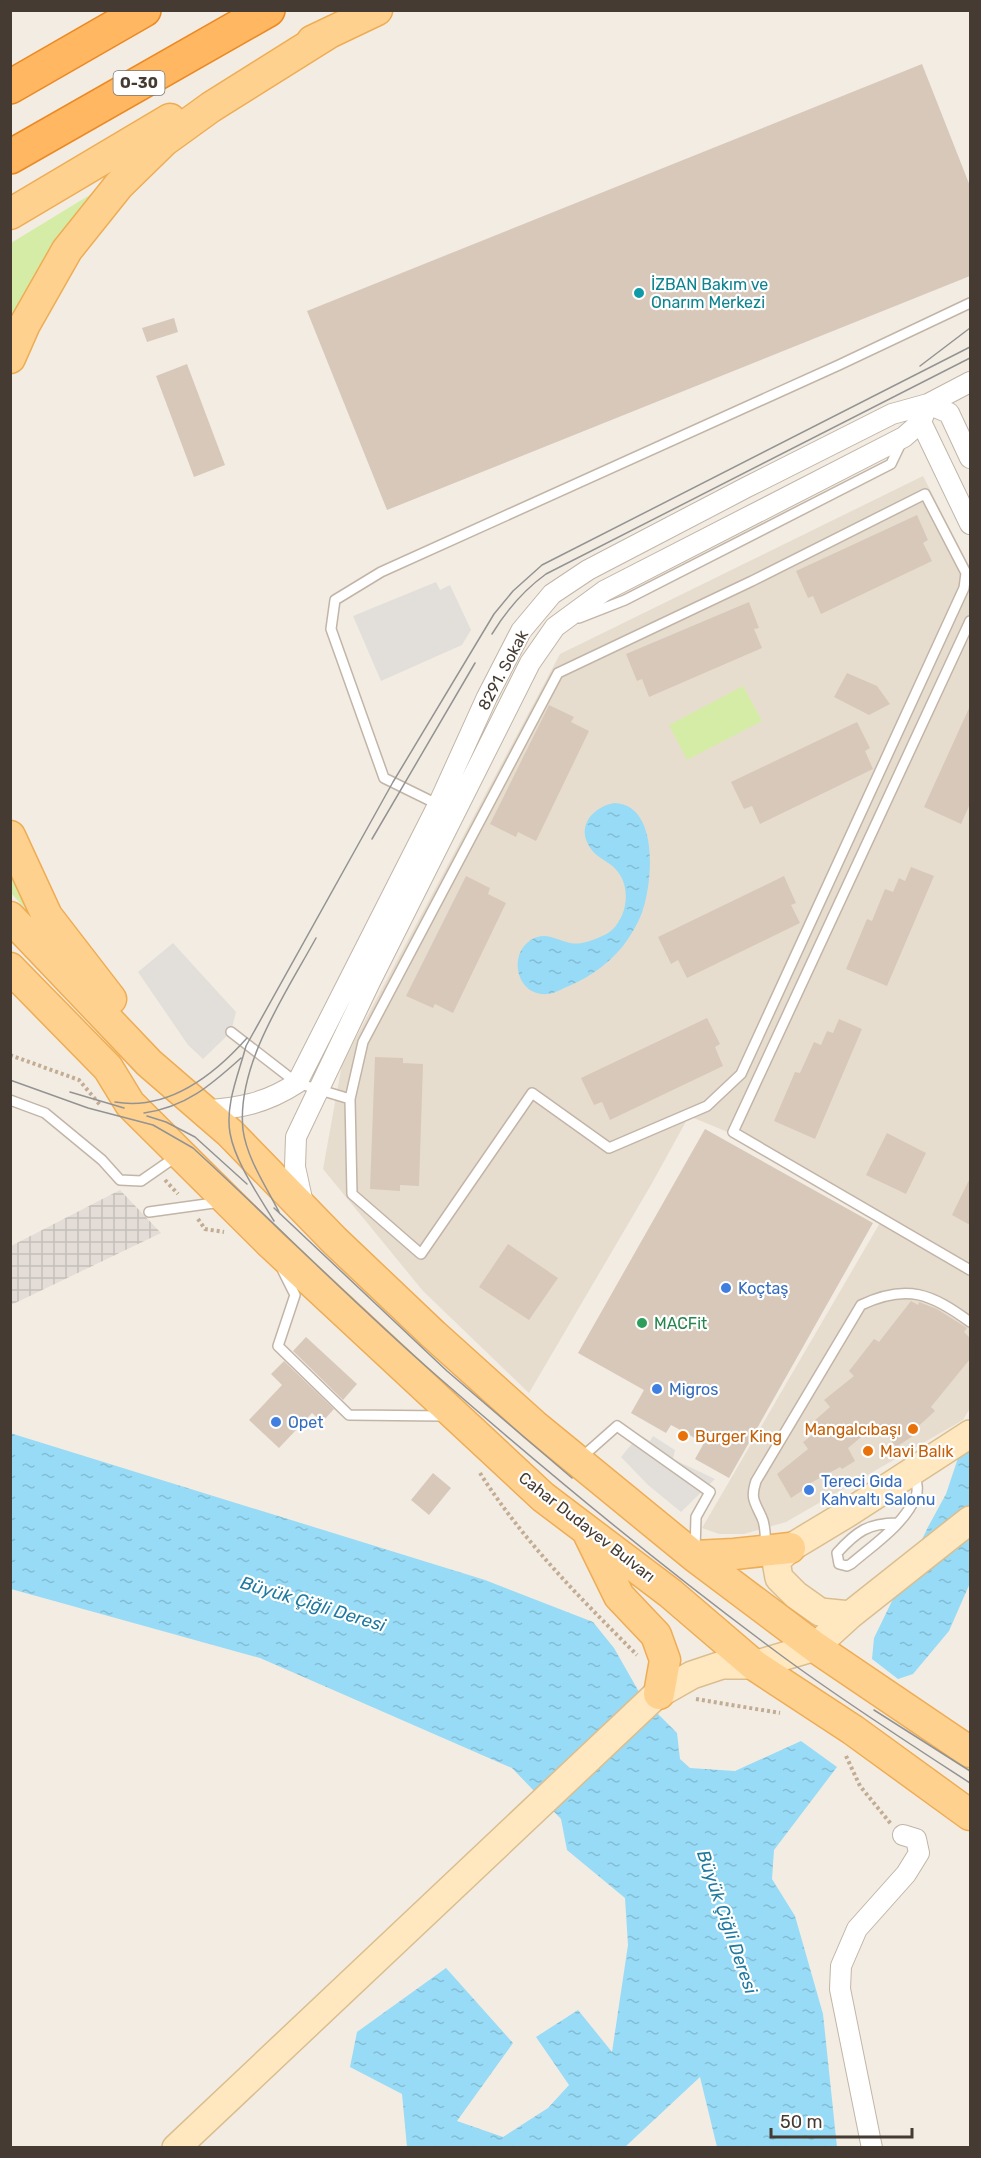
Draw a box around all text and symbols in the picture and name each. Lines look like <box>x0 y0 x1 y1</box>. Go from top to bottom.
road number: O-30 <box>114 71 164 95</box>
place label: İZBAN Bakım ve Onarım Merkezi <box>651 275 768 312</box>
marker: İZBAN Bakım ve Onarım Merkezi <box>632 286 646 300</box>
street label: 8291. Sokak <box>474 626 532 713</box>
place label: Koçtaş <box>738 1279 788 1298</box>
marker: Koçtaş <box>719 1281 733 1295</box>
place label: MACFit <box>654 1314 707 1333</box>
marker: MACFit <box>635 1316 649 1330</box>
place label: Migros <box>669 1380 718 1399</box>
marker: Migros <box>650 1382 664 1396</box>
place label: Opet <box>288 1413 324 1432</box>
marker: Opet <box>269 1415 283 1429</box>
place label: Mangalcıbaşı <box>804 1420 901 1439</box>
marker: Mangalcıbaşı <box>906 1422 920 1436</box>
place label: Burger King <box>695 1427 782 1446</box>
marker: Burger King <box>676 1429 690 1443</box>
place label: Mavi Balık <box>880 1442 954 1461</box>
marker: Mavi Balık <box>861 1444 875 1458</box>
street label: Cahar Dudayev Bulvarı <box>515 1468 659 1586</box>
place label: Tereci Gıda Kahvaltı Salonu <box>821 1472 935 1509</box>
marker: Tereci Gıda Kahvaltı Salonu <box>802 1483 816 1497</box>
water label: Büyük Çiğli Deresi <box>238 1571 389 1637</box>
water label: Büyük Çiğli Deresi <box>692 1847 762 1997</box>
scale bar <box>771 2101 912 2139</box>
text: 50 m <box>780 2111 823 2133</box>

